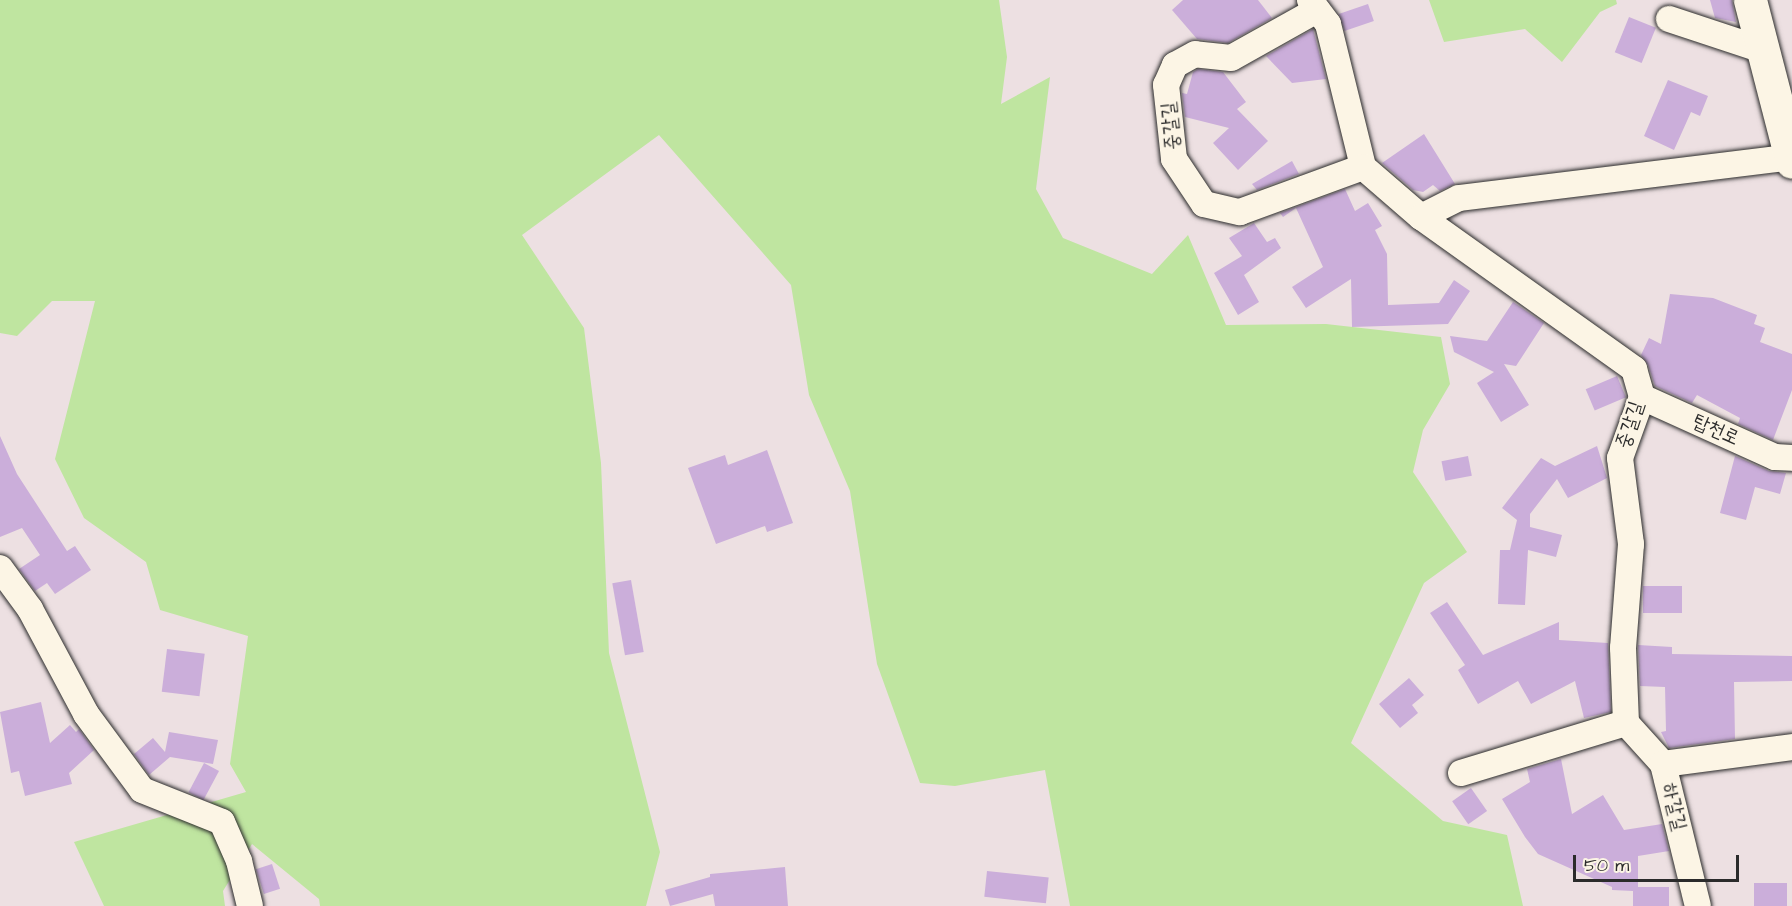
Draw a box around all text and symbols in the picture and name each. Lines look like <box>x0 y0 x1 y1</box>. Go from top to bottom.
street label: 중갈길 <box>1157 101 1185 151</box>
street label: 중갈길 <box>1611 398 1649 452</box>
street label: 탑천로 <box>1689 409 1743 451</box>
street label: 하갈길 <box>1657 781 1691 833</box>
scale bar <box>1576 843 1742 881</box>
text: 50 m <box>1584 853 1629 878</box>

